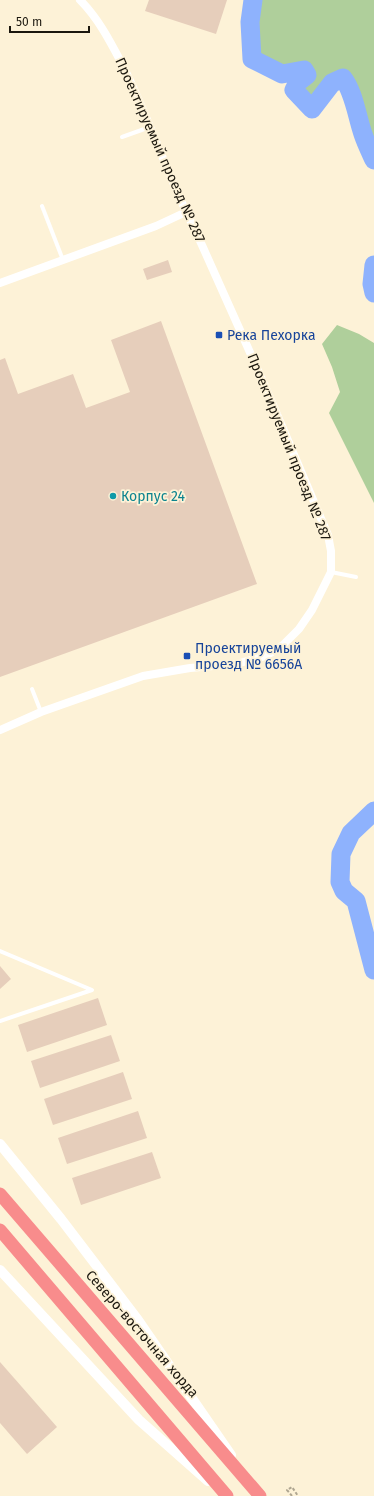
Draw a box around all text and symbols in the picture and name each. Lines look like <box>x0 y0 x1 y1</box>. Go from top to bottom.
scale bar <box>10 8 89 34</box>
text: 50 m <box>16 15 42 29</box>
street label: Проектируемый проезд № 287 <box>111 55 209 245</box>
place label: Река Пехорка <box>227 327 316 344</box>
marker: Река Пехорка <box>214 330 224 340</box>
street label: Проектируемый проезд № 287 <box>244 351 334 543</box>
place label: Корпус 24 <box>121 488 186 505</box>
marker: Корпус 24 <box>108 491 118 501</box>
place label: Проектируемый проезд № 6656А <box>195 640 302 673</box>
marker: Проектируемый проезд № 6656А <box>182 651 192 661</box>
street label: Северо-восточная хорда <box>82 1267 202 1401</box>

